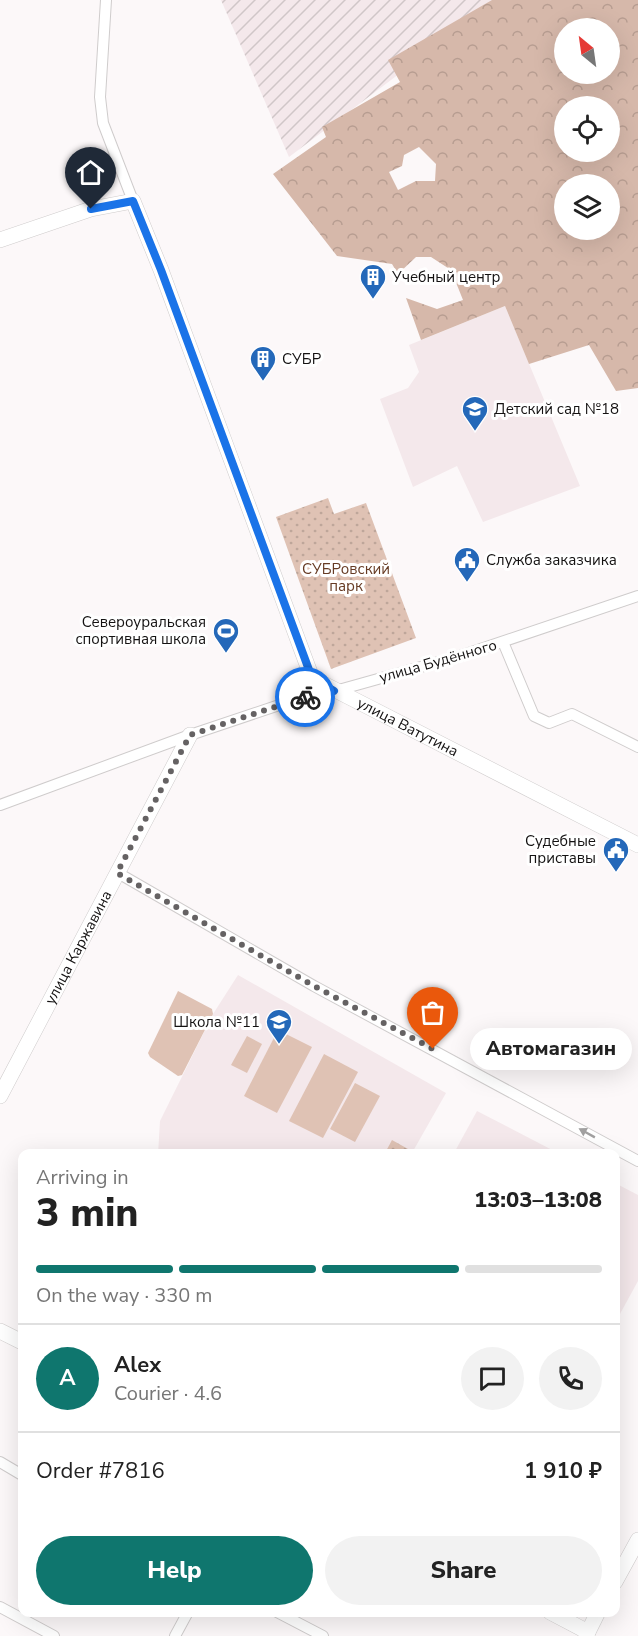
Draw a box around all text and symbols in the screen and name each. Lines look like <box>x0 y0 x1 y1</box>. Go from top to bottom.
north arrow <box>554 18 620 84</box>
map controls <box>554 18 620 240</box>
button: locate <box>554 96 620 162</box>
pin <box>65 147 116 209</box>
icon: home <box>74 156 107 189</box>
button: layers <box>554 174 620 240</box>
building icon: Учебный центр <box>358 262 388 300</box>
place label: Учебный центр <box>391 267 500 287</box>
building icon: СУБР <box>248 344 278 382</box>
place label: СУБР <box>282 349 322 369</box>
school or university icon: Детский сад №18 <box>460 394 490 432</box>
place label: Детский сад №18 <box>494 399 619 419</box>
public building icon: Служба заказчика <box>452 545 482 583</box>
place label: Служба заказчика <box>486 550 617 570</box>
park label: СУБРовский парк <box>302 559 390 596</box>
place label: Североуральская спортивная школа <box>75 612 206 649</box>
sports icon: Североуральская спортивная школа <box>211 616 241 654</box>
street label: улица Будённого <box>377 635 499 687</box>
courier <box>275 667 335 727</box>
icon: bike <box>289 681 322 714</box>
street label: улица Ватутина <box>354 693 462 761</box>
place label: Судебные приставы <box>525 831 596 868</box>
public building icon: Судебные приставы <box>601 835 631 873</box>
street label: улица Каржавина <box>40 887 116 1008</box>
pin <box>407 987 458 1049</box>
icon: bag <box>416 996 449 1029</box>
school or university icon: Школа №11 <box>264 1007 294 1045</box>
place label: Школа №11 <box>173 1012 260 1032</box>
callout: Автомагазин <box>469 1028 631 1070</box>
text: Автомагазин <box>486 1035 616 1062</box>
one-way arrow <box>578 1128 595 1138</box>
text: Arriving in <box>36 1164 129 1191</box>
text: 13:03–13:08 <box>474 1185 602 1215</box>
text: 3 min <box>36 1187 139 1240</box>
text: On the way · 330 m <box>36 1282 212 1309</box>
button: chat <box>461 1347 524 1410</box>
button: phone <box>539 1347 602 1410</box>
text: Alex <box>114 1350 161 1380</box>
text: A <box>59 1363 76 1393</box>
text: Courier · 4.6 <box>114 1380 222 1407</box>
text: Order #7816 <box>36 1456 165 1486</box>
text: 1 910 ₽ <box>524 1456 602 1486</box>
button: Help <box>36 1536 313 1605</box>
button: Share <box>325 1536 602 1605</box>

